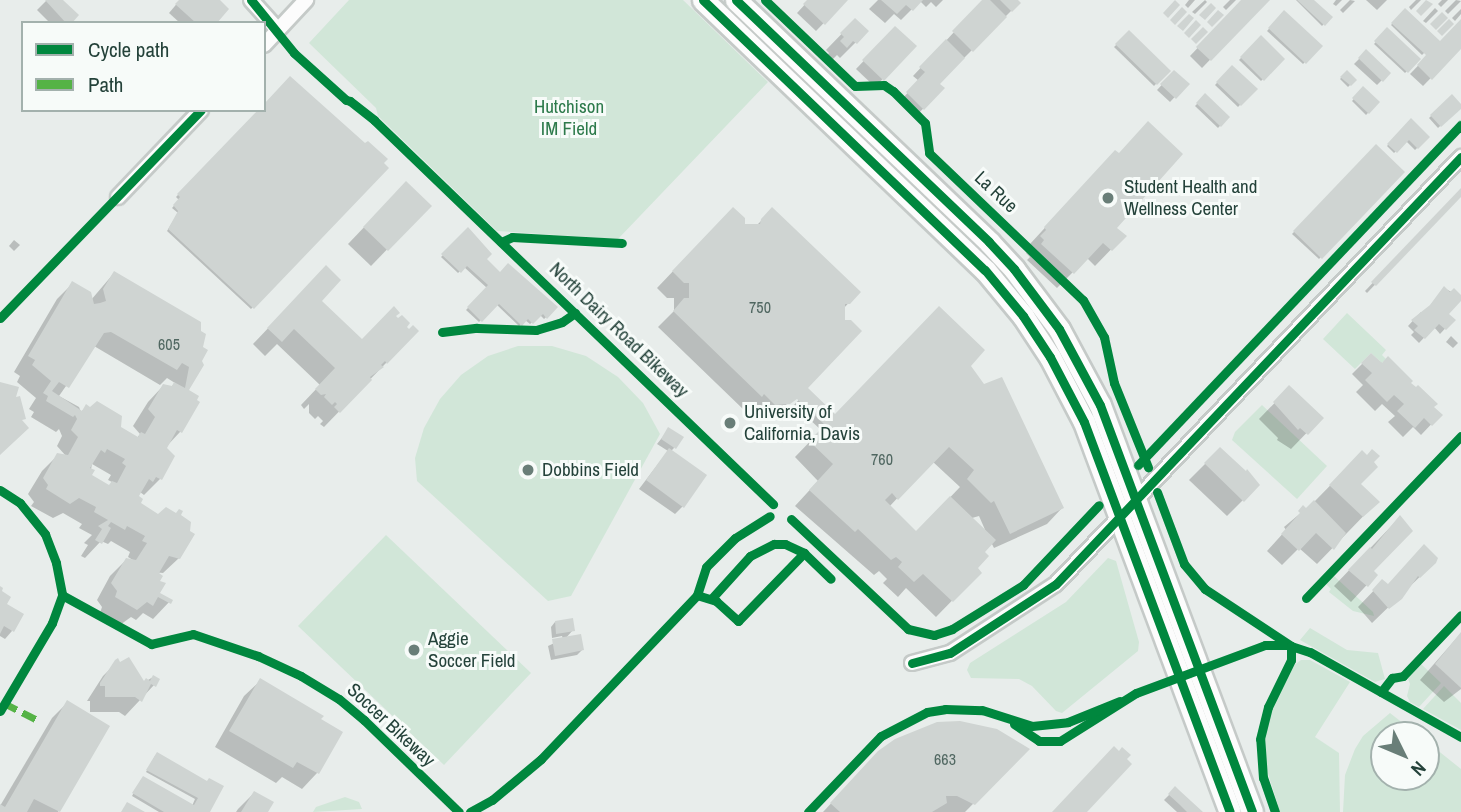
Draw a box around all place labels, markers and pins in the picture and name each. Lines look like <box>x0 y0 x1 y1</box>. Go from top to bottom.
place label: Student Health and Wellness Center <box>1124 176 1257 220</box>
marker: Student Health and Wellness Center <box>1098 188 1118 208</box>
place label: University of California, Davis <box>744 401 860 445</box>
marker: University of California, Davis <box>722 415 738 431</box>
place label: Dobbins Field <box>542 459 639 481</box>
marker: Dobbins Field <box>520 462 536 478</box>
place label: Aggie Soccer Field <box>428 628 515 672</box>
marker: Aggie Soccer Field <box>406 642 422 658</box>

